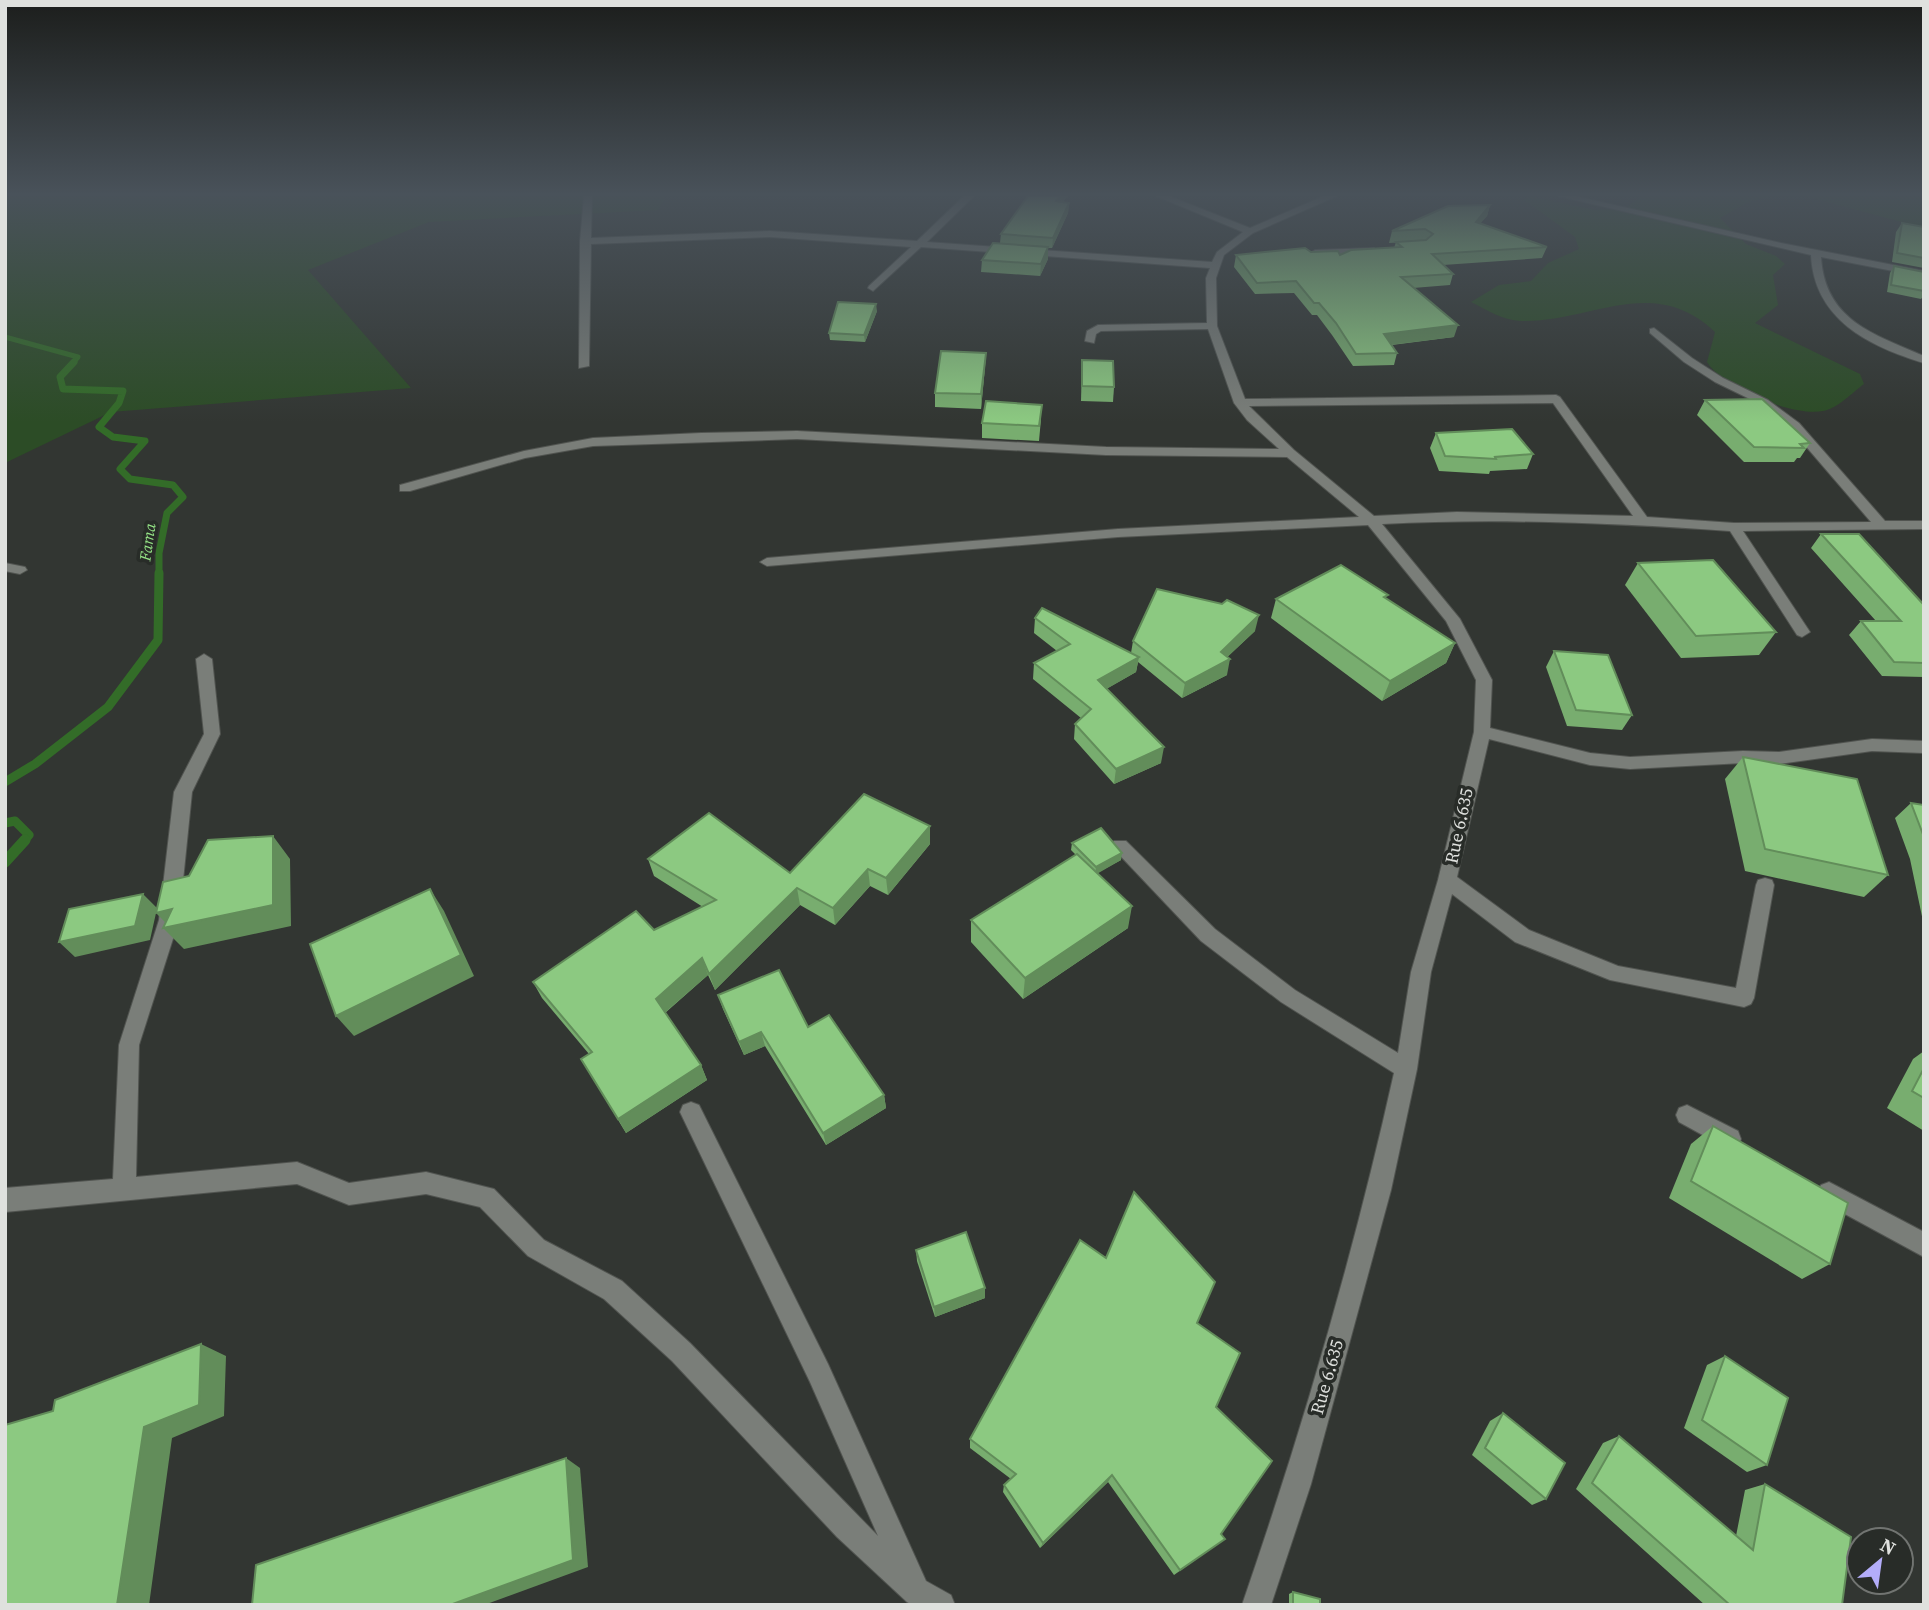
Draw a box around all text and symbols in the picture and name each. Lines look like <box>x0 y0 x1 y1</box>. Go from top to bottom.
water label: Fama <box>133 521 161 563</box>
street label: Rue 6.635 <box>1438 786 1479 866</box>
street label: Rue 6.635 <box>1304 1337 1349 1417</box>
north arrow <box>1845 1526 1915 1596</box>
text: N <box>1876 1531 1901 1561</box>

